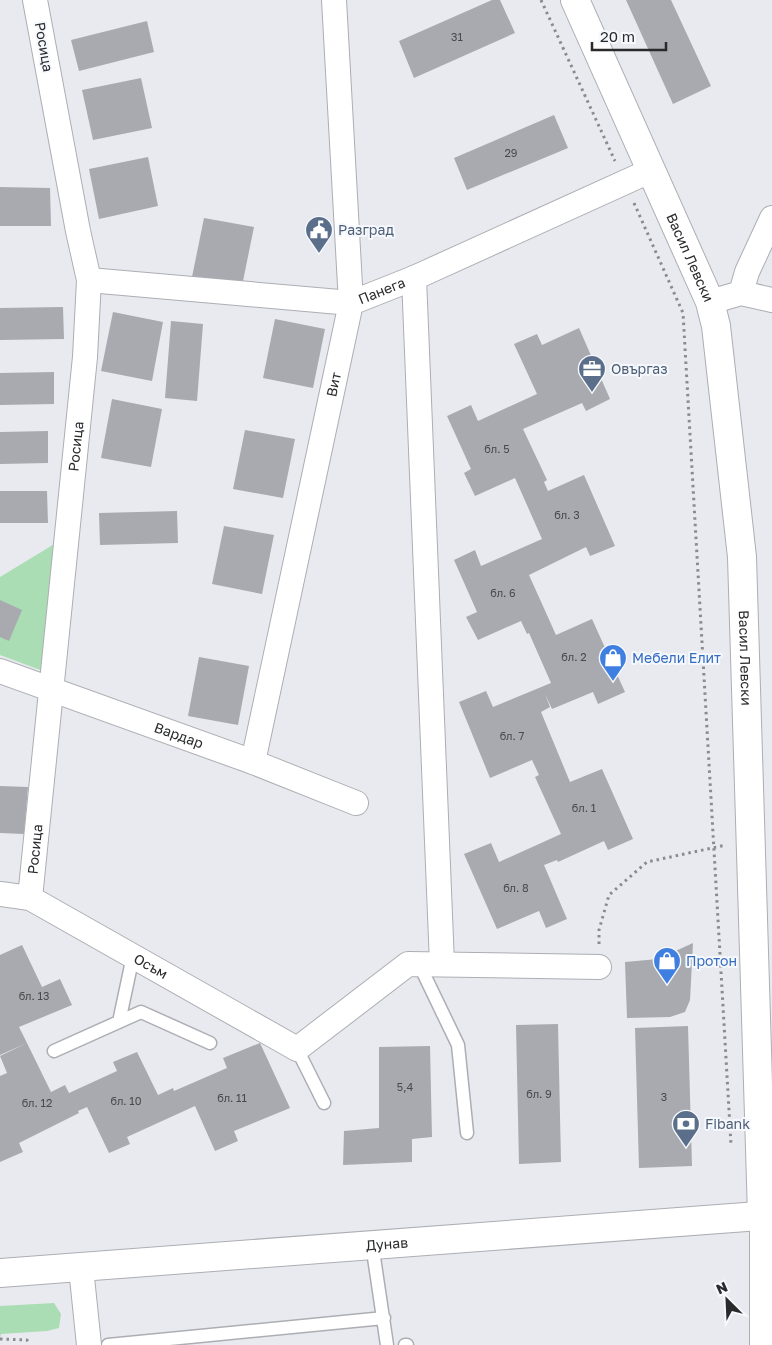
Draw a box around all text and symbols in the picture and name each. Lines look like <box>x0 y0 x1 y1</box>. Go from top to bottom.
scale bar <box>592 20 666 52</box>
street label: Росица <box>32 21 57 73</box>
text: 20 m <box>600 27 635 45</box>
house number: 31 <box>451 30 463 43</box>
house number: 29 <box>504 146 518 159</box>
street label: Васил Левски <box>663 210 718 304</box>
public building icon: Разград <box>304 215 334 254</box>
place label: Разград <box>338 221 394 238</box>
street label: Панега <box>355 273 407 307</box>
office icon: Овъргаз <box>577 354 607 393</box>
place label: Овъргаз <box>611 360 668 377</box>
street label: Вит <box>322 370 344 398</box>
street label: Росица <box>64 420 86 472</box>
house number: бл. 5 <box>484 442 510 455</box>
house number: бл. 3 <box>554 508 580 521</box>
house number: бл. 6 <box>490 586 516 599</box>
street label: Васил Левски <box>736 610 756 706</box>
shop icon: Мебели Елит <box>598 643 628 682</box>
place label: Мебели Елит <box>632 649 721 666</box>
house number: бл. 2 <box>561 650 587 663</box>
street label: Вардар <box>152 718 206 751</box>
house number: бл. 7 <box>500 729 525 742</box>
house number: бл. 1 <box>572 801 596 814</box>
street label: Росица <box>23 823 45 875</box>
house number: бл. 8 <box>503 881 529 894</box>
shop icon: Протон <box>652 946 682 985</box>
street label: Осъм <box>131 950 171 982</box>
place label: Протон <box>686 952 737 969</box>
house number: бл. 13 <box>19 989 49 1002</box>
house number: 5,4 <box>397 1080 413 1093</box>
house number: бл. 9 <box>526 1087 552 1100</box>
house number: 3 <box>661 1090 667 1103</box>
house number: бл. 11 <box>217 1091 247 1104</box>
house number: бл. 10 <box>110 1094 142 1107</box>
house number: бл. 12 <box>22 1096 52 1109</box>
bank icon: Fibank <box>671 1109 701 1148</box>
place label: Fibank <box>705 1115 750 1132</box>
street label: Дунав <box>365 1233 409 1253</box>
north arrow <box>702 1275 752 1325</box>
text: N <box>713 1278 730 1298</box>

